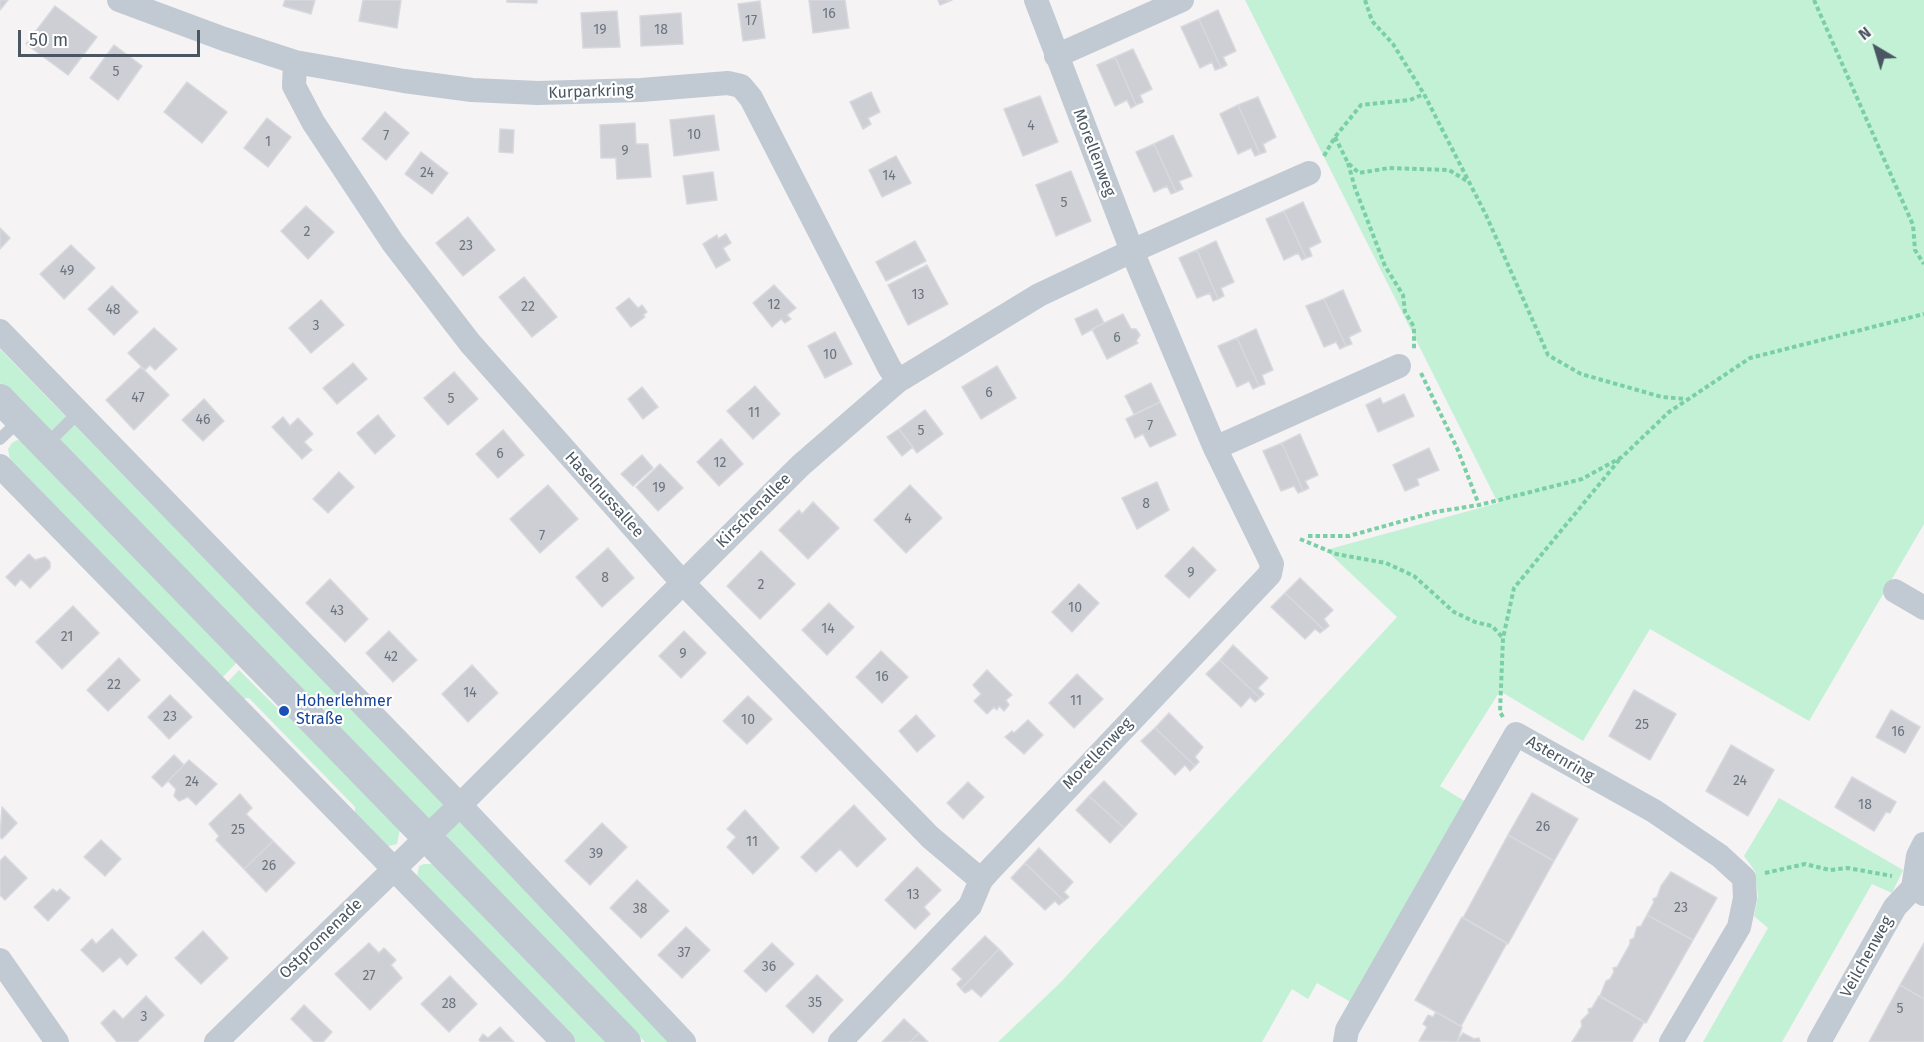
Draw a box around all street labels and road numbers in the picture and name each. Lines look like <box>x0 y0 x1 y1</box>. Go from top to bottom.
street label: Kurparkring <box>548 81 634 103</box>
street label: Morellenweg <box>1069 107 1119 199</box>
street label: Haselnussallee <box>560 448 648 542</box>
street label: Kirschenallee <box>713 470 795 552</box>
street label: Morellenweg <box>1059 714 1137 794</box>
street label: Asternring <box>1523 732 1597 786</box>
street label: Ostpromenade <box>276 895 366 983</box>
street label: Veilchenweg <box>1837 913 1897 1001</box>

